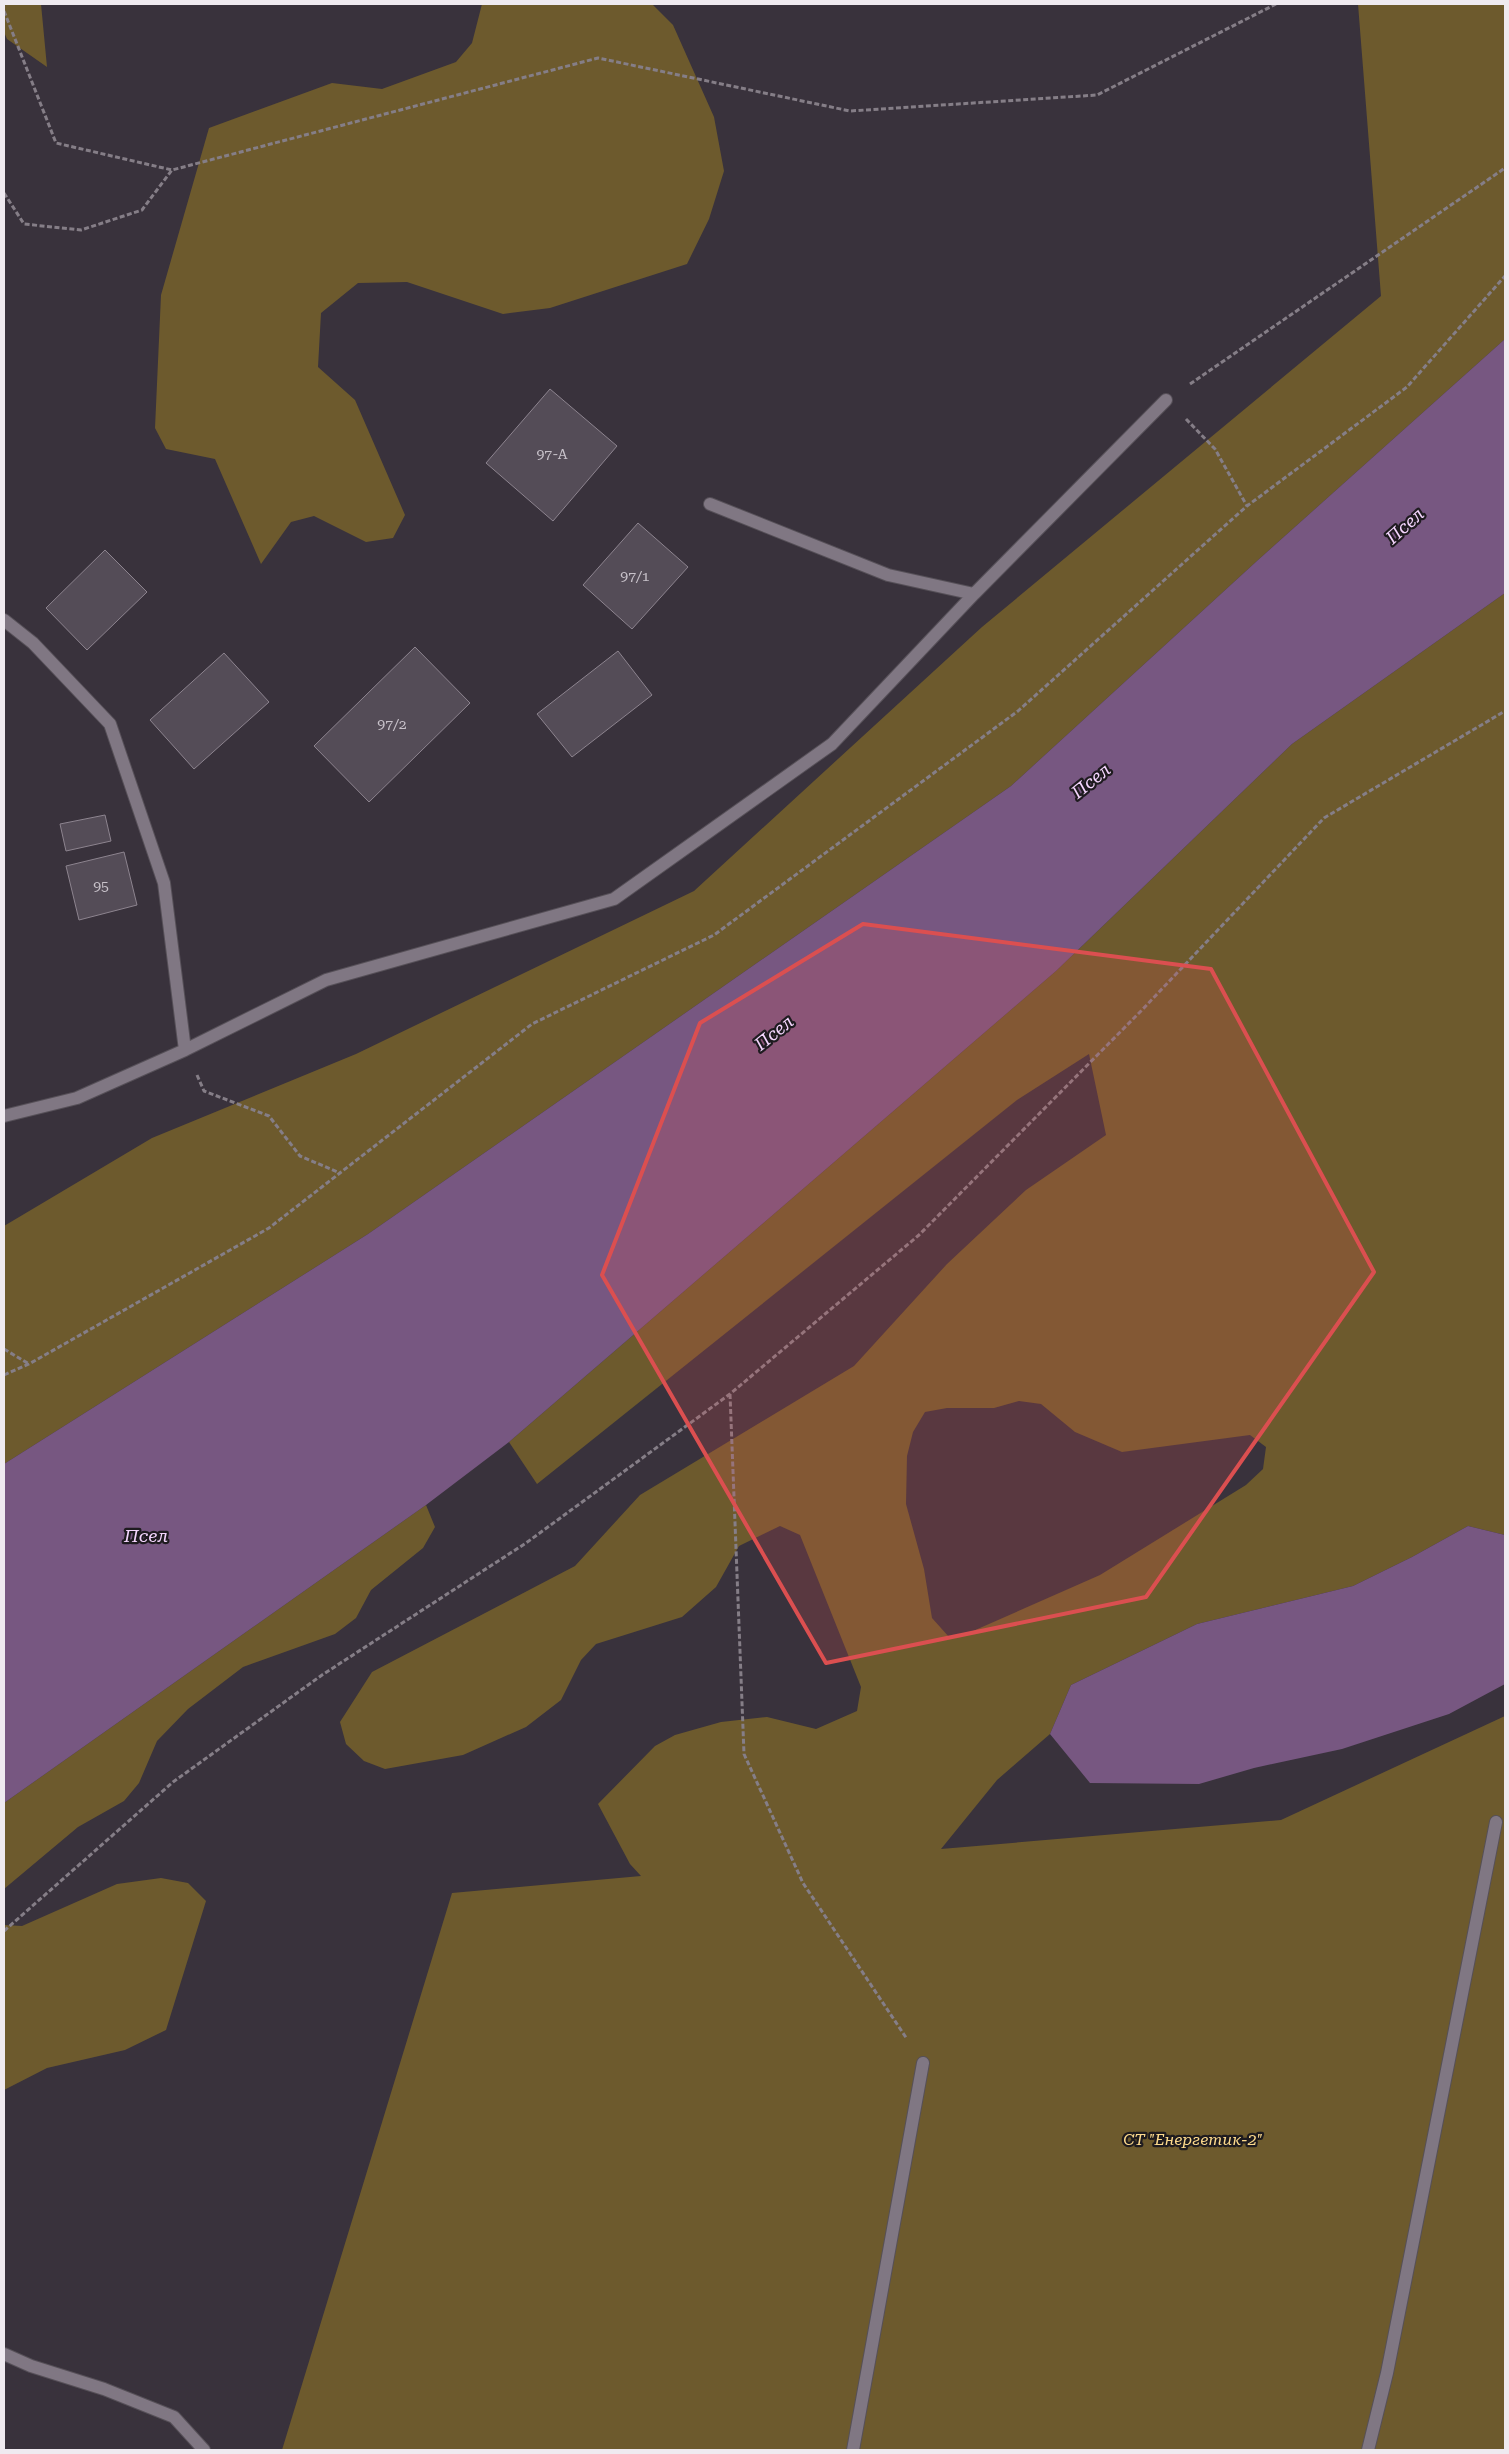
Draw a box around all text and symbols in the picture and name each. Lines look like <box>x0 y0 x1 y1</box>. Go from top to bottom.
house number: 97-А <box>536 446 568 462</box>
water label: Псел <box>1381 503 1428 549</box>
house number: 97/1 <box>620 568 650 584</box>
house number: 97/2 <box>377 716 407 732</box>
water label: Псел <box>1066 759 1114 803</box>
house number: 95 <box>93 878 109 894</box>
water label: Псел <box>749 1011 797 1055</box>
water label: Псел <box>123 1525 168 1546</box>
park label: СТ "Енергетик-2" <box>1123 2130 1263 2149</box>

